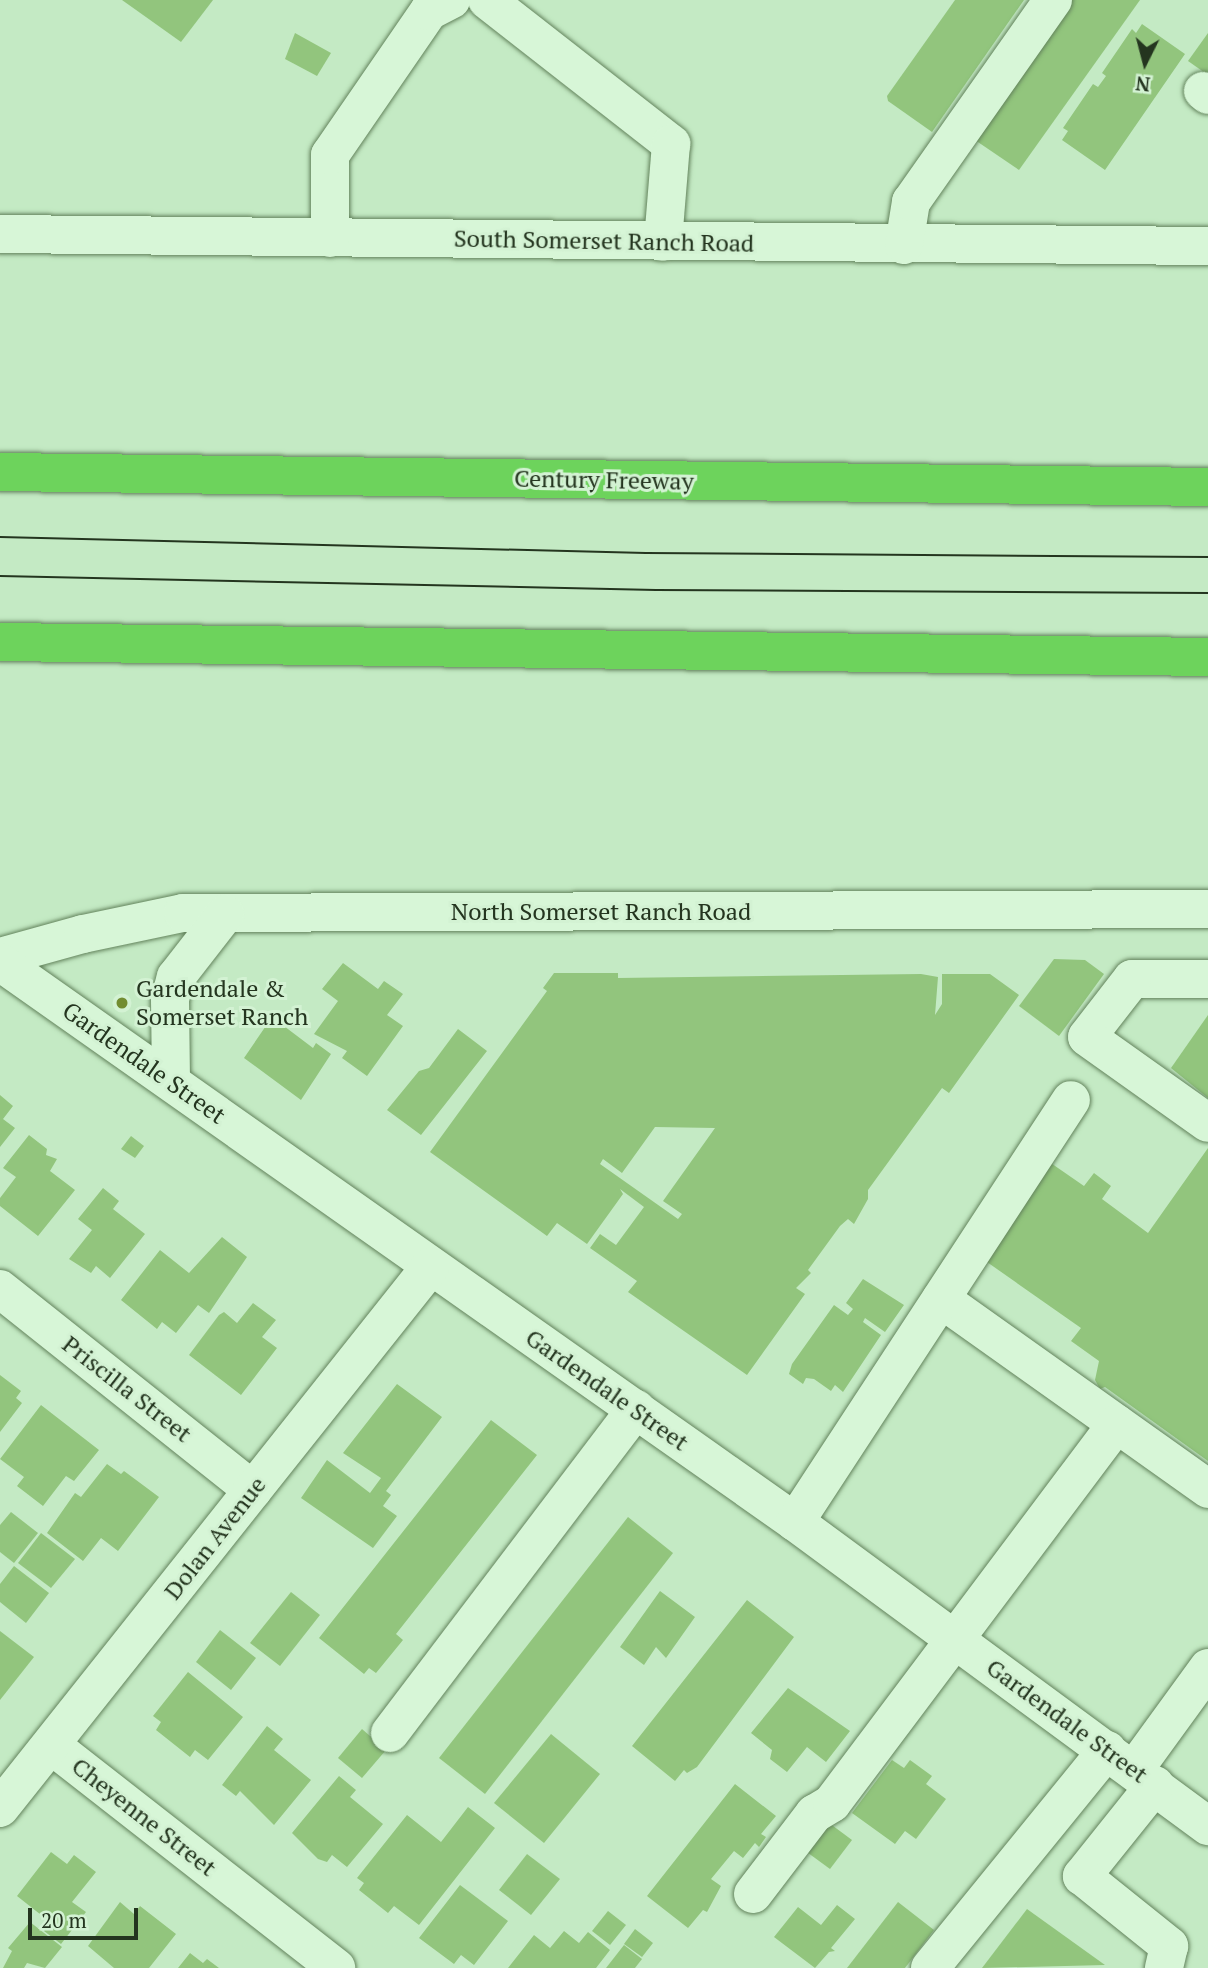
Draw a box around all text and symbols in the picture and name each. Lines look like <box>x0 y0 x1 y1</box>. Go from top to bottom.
north arrow <box>1110 28 1180 98</box>
text: N <box>1134 71 1151 98</box>
street label: South Somerset Ranch Road <box>454 224 754 258</box>
street label: Century Freeway <box>514 464 694 496</box>
street label: North Somerset Ranch Road <box>451 898 751 926</box>
place label: Gardendale & Somerset Ranch <box>136 975 308 1031</box>
marker: Gardendale & Somerset Ranch <box>114 995 130 1011</box>
street label: Gardendale Street <box>57 996 231 1130</box>
street label: Gardendale Street <box>520 1323 694 1457</box>
street label: Priscilla Street <box>57 1330 197 1448</box>
street label: Dolan Avenue <box>158 1471 272 1605</box>
street label: Gardendale Street <box>981 1653 1153 1789</box>
street label: Cheyenne Street <box>66 1752 222 1882</box>
scale bar <box>32 1895 142 1939</box>
text: 20 m <box>41 1906 87 1934</box>

